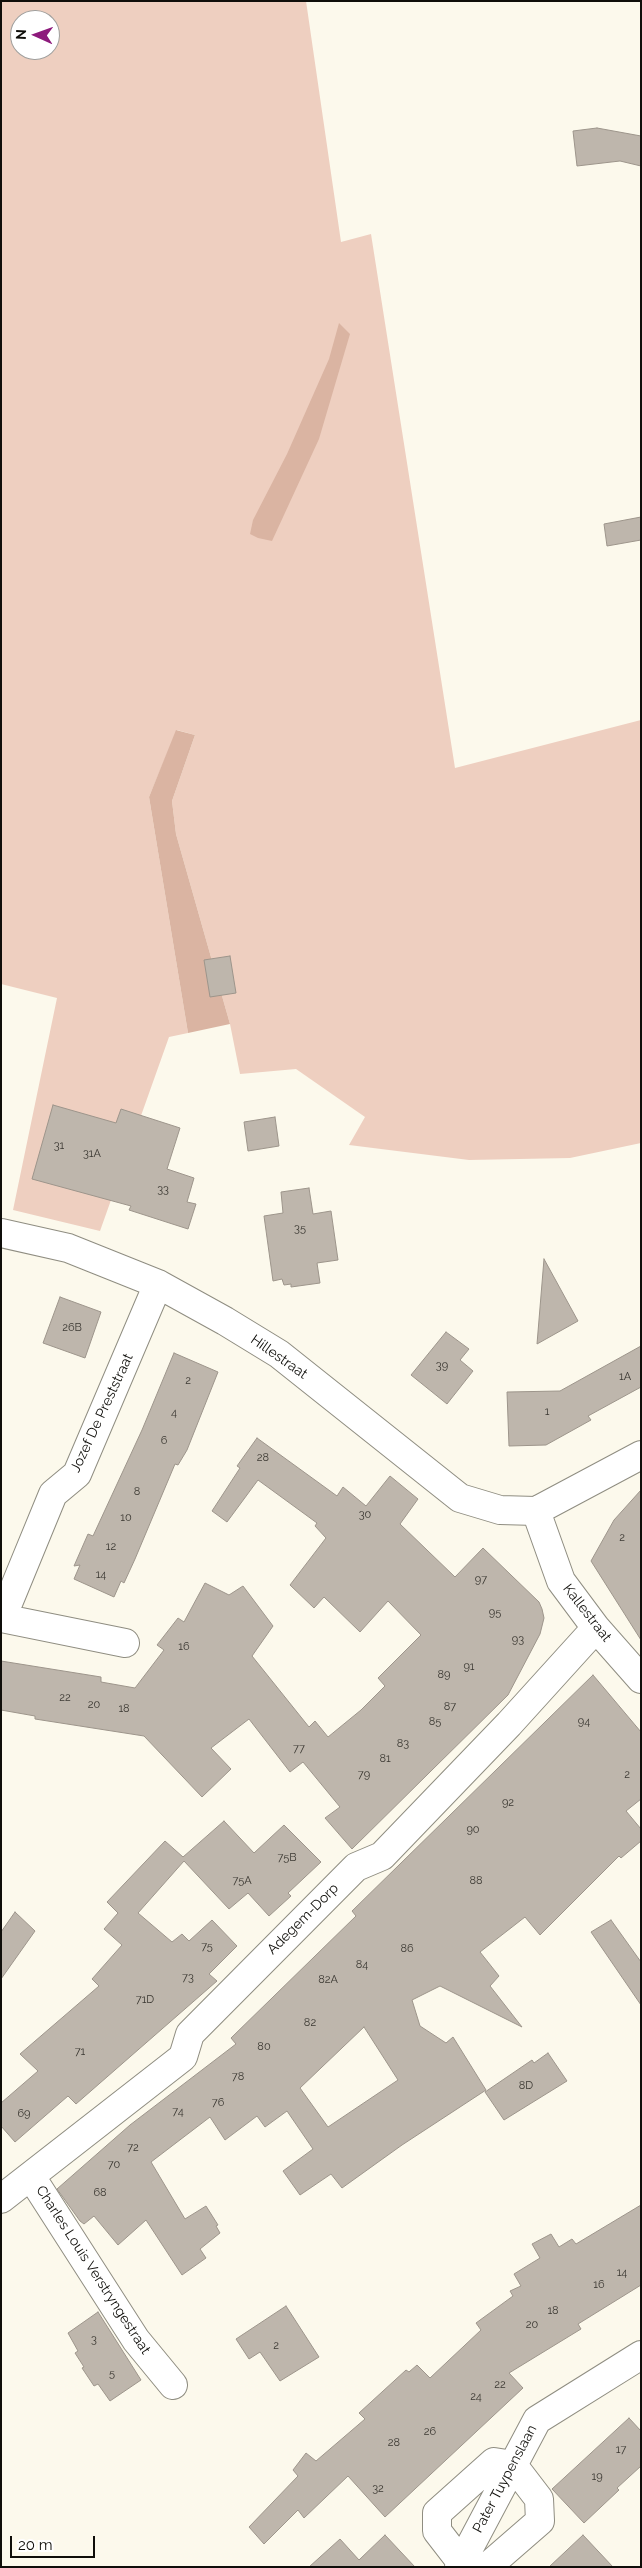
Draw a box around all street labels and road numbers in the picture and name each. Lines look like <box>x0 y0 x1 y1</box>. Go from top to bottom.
street label: Hillestraat <box>247 1331 311 1383</box>
street label: Jozef De Preststraat <box>67 1351 137 1475</box>
street label: Kallestraat <box>559 1581 615 1645</box>
street label: Adegem-Dorp <box>264 1880 342 1958</box>
street label: Charles Louis Verstryngestraat <box>32 2183 154 2357</box>
street label: Pater Tuypenslaan <box>469 2422 541 2536</box>

